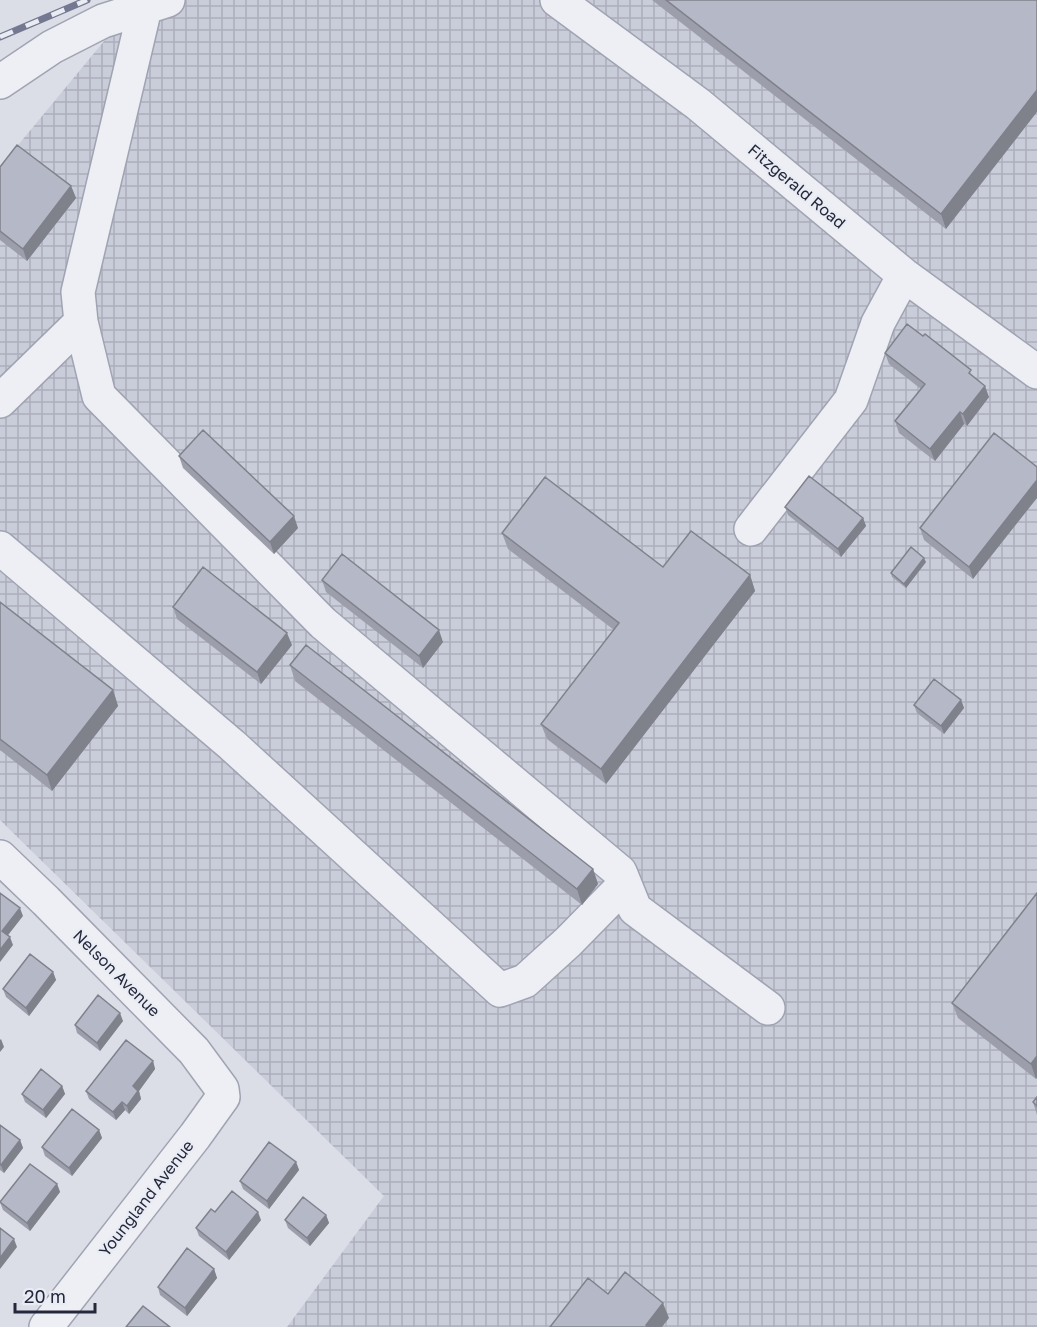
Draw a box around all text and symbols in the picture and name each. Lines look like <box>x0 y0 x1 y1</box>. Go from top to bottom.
street label: Fitzgerald Road <box>744 139 850 233</box>
street label: Nelson Avenue <box>69 925 165 1021</box>
street label: Youngland Avenue <box>94 1136 198 1260</box>
scale bar <box>15 1276 94 1314</box>
text: 20 m <box>24 1285 66 1307</box>

